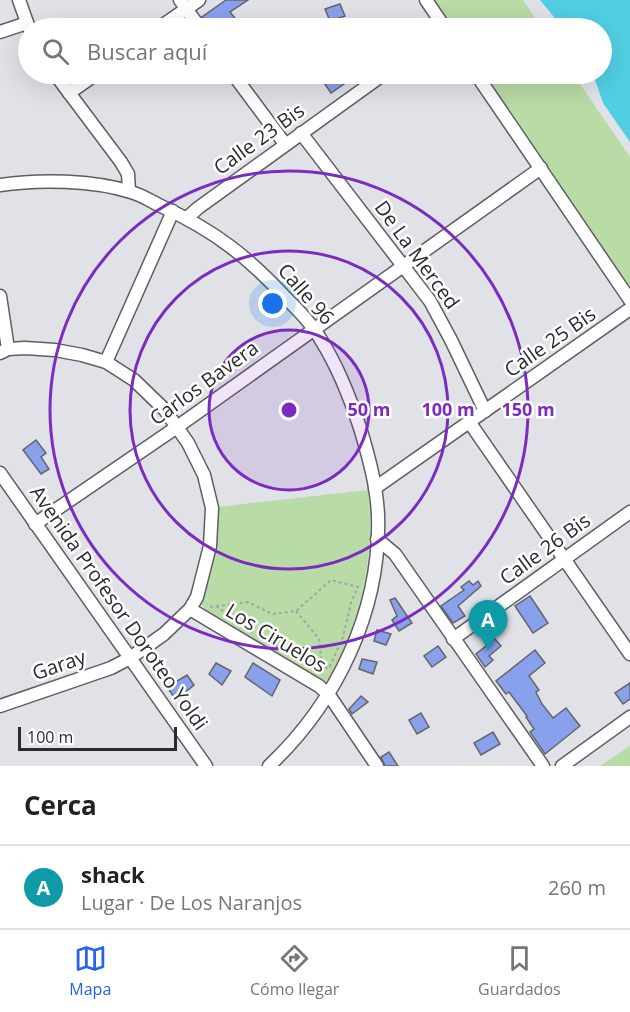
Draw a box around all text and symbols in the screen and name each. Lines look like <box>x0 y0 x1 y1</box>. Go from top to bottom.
search box <box>18 18 612 84</box>
icon: search <box>39 35 72 68</box>
text: Buscar aquí <box>87 36 207 66</box>
street label: Calle 23 Bis <box>208 97 309 181</box>
street label: De La Merced <box>369 195 466 314</box>
street label: Calle 96 <box>272 257 341 330</box>
your location <box>258 289 287 318</box>
street label: Calle 25 Bis <box>499 300 601 383</box>
street label: Carlos Bavera <box>144 334 264 431</box>
text: 50 m <box>348 397 390 421</box>
text: 100 m <box>421 397 475 421</box>
text: 150 m <box>501 397 555 421</box>
centre of rings <box>279 400 299 420</box>
street label: Avenida Profesor Doroteo Yoldi <box>24 480 214 735</box>
street label: Calle 26 Bis <box>494 507 595 591</box>
street label: Los Ciruelos <box>221 597 332 678</box>
pin: A <box>468 600 508 650</box>
street label: Garay <box>28 642 90 686</box>
scale bar <box>18 724 177 752</box>
text: 100 m <box>27 726 73 748</box>
text: Cerca <box>24 787 97 823</box>
text: shack <box>81 859 145 889</box>
text: A <box>37 874 50 901</box>
text: 260 m <box>548 874 606 901</box>
text: Lugar · De Los Naranjos <box>81 889 302 916</box>
tab: Mapa <box>69 942 111 1000</box>
tab: Cómo llegar <box>250 942 339 1000</box>
tab: Guardados <box>478 942 561 1000</box>

